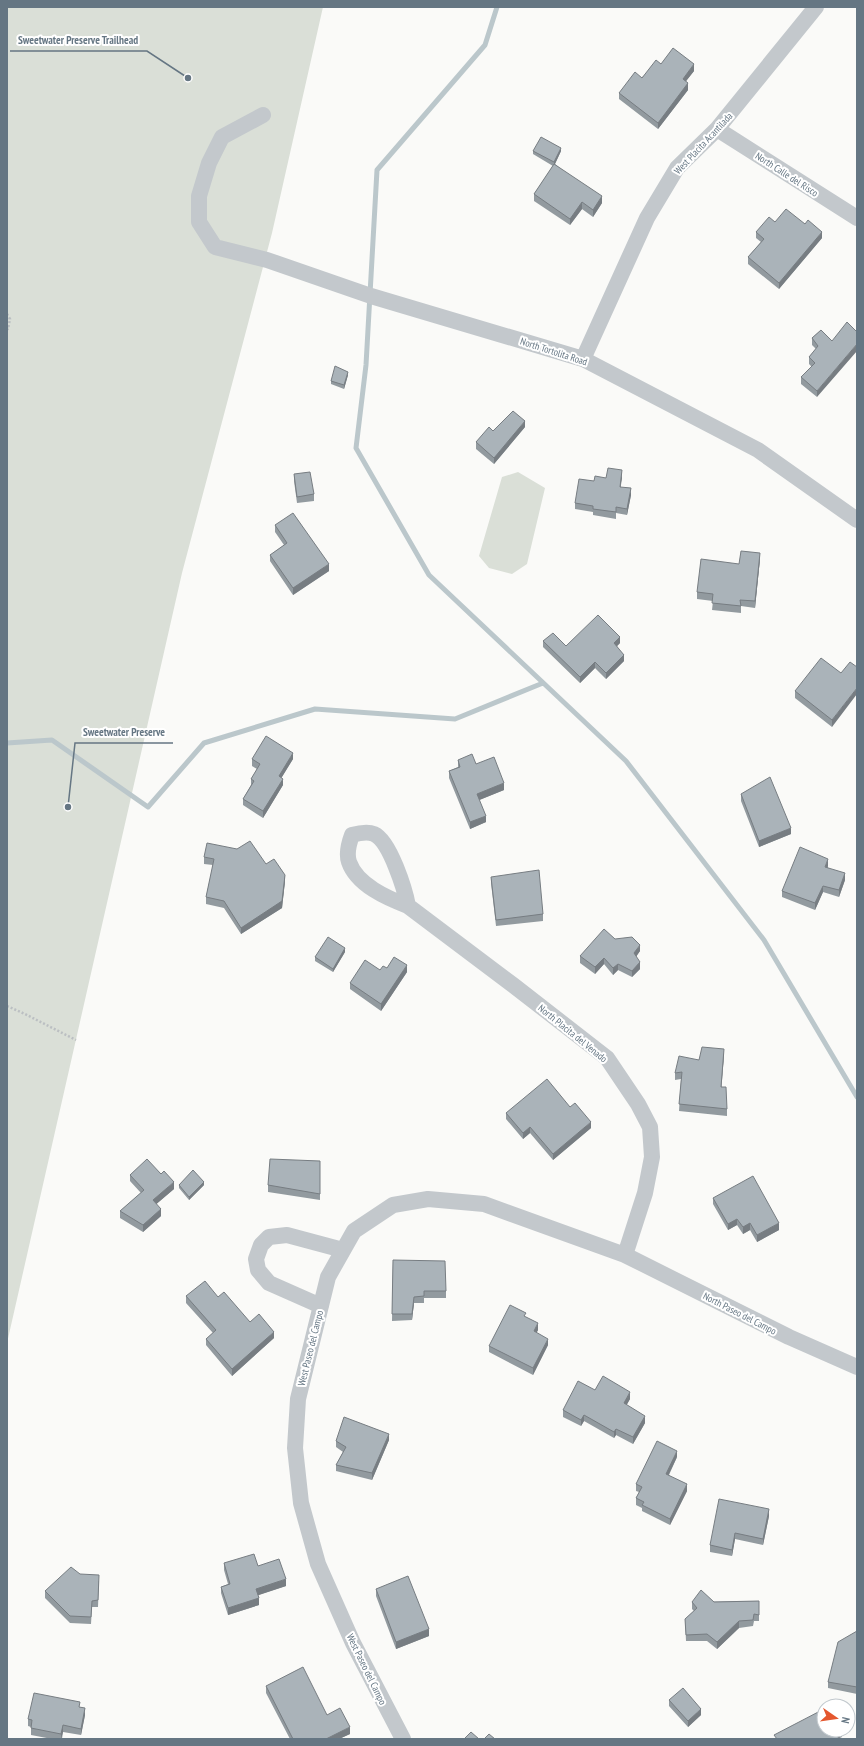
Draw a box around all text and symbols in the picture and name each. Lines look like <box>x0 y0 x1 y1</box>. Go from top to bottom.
callout: Sweetwater Preserve Trailhead <box>10 28 147 51</box>
text: Sweetwater Preserve Trailhead <box>18 33 138 47</box>
street label: West Placita Acantilada <box>671 110 735 177</box>
street label: North Calle del Risco <box>753 149 821 200</box>
street label: North Tortolita Road <box>519 334 589 368</box>
callout: Sweetwater Preserve <box>75 720 173 743</box>
text: Sweetwater Preserve <box>83 725 165 739</box>
street label: North Placita del Venado <box>535 1001 610 1065</box>
street label: North Paseo del Campo <box>701 1289 779 1338</box>
street label: West Paseo del Campo <box>295 1309 326 1387</box>
street label: West Paseo del Campo <box>344 1632 389 1707</box>
north arrow <box>816 1698 856 1738</box>
text: N <box>838 1716 853 1725</box>

